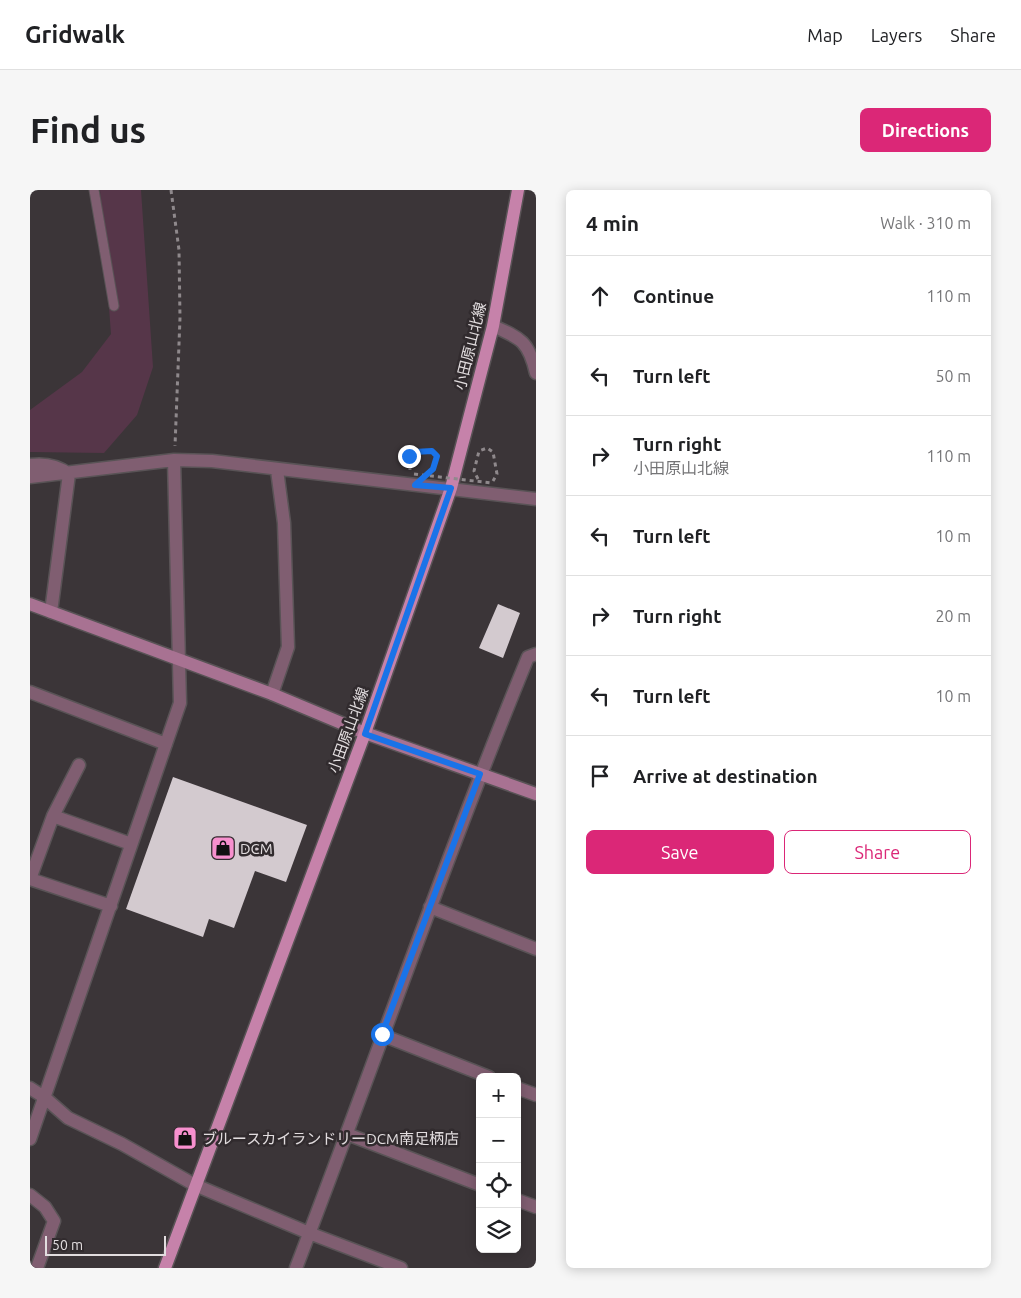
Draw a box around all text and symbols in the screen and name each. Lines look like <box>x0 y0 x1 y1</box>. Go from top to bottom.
text: Gridwalk <box>25 21 125 48</box>
text: Map <box>807 25 843 45</box>
text: Layers <box>871 25 922 45</box>
text: Share <box>950 25 996 45</box>
button: Directions <box>860 108 991 152</box>
text: Find us <box>30 110 146 150</box>
text: 4 min <box>586 211 639 235</box>
text: Walk · 310 m <box>880 214 971 232</box>
icon: ahead <box>586 282 614 310</box>
text: Continue <box>633 285 714 307</box>
text: 110 m <box>926 287 971 305</box>
street label: 小田原山北線 <box>451 300 489 392</box>
icon: left <box>586 362 614 390</box>
text: Turn left <box>633 365 711 387</box>
text: 50 m <box>935 367 971 385</box>
text: Turn right <box>633 433 721 455</box>
icon: right <box>586 442 614 470</box>
route end <box>398 445 421 468</box>
text: 110 m <box>926 447 971 465</box>
text: 小田原山北線 <box>633 459 729 477</box>
icon: left <box>586 522 614 550</box>
text: Turn left <box>633 525 711 547</box>
text: 10 m <box>935 527 971 545</box>
icon: right <box>586 602 614 630</box>
text: Turn right <box>633 605 721 627</box>
text: 20 m <box>935 607 971 625</box>
icon: left <box>586 682 614 710</box>
street label: 小田原山北線 <box>325 685 371 775</box>
text: Turn left <box>633 685 711 707</box>
text: 10 m <box>935 687 971 705</box>
icon: arrive <box>586 762 614 790</box>
text: Arrive at destination <box>633 765 818 787</box>
button: Save <box>586 830 774 874</box>
button: Share <box>784 830 971 874</box>
shop icon: DCM <box>210 835 236 861</box>
place label: DCM <box>240 840 273 857</box>
route start <box>371 1023 394 1046</box>
map controls <box>476 1073 521 1253</box>
button: + <box>476 1073 521 1118</box>
button: − <box>476 1118 521 1163</box>
shop icon: ブルースカイランドリーDCM南足柄店 <box>172 1125 198 1151</box>
place label: ブルースカイランドリーDCM南足柄店 <box>202 1130 459 1147</box>
button: locate <box>476 1163 521 1208</box>
button: layers <box>476 1208 521 1253</box>
scale bar <box>45 1233 166 1256</box>
text: 50 m <box>52 1237 83 1253</box>

